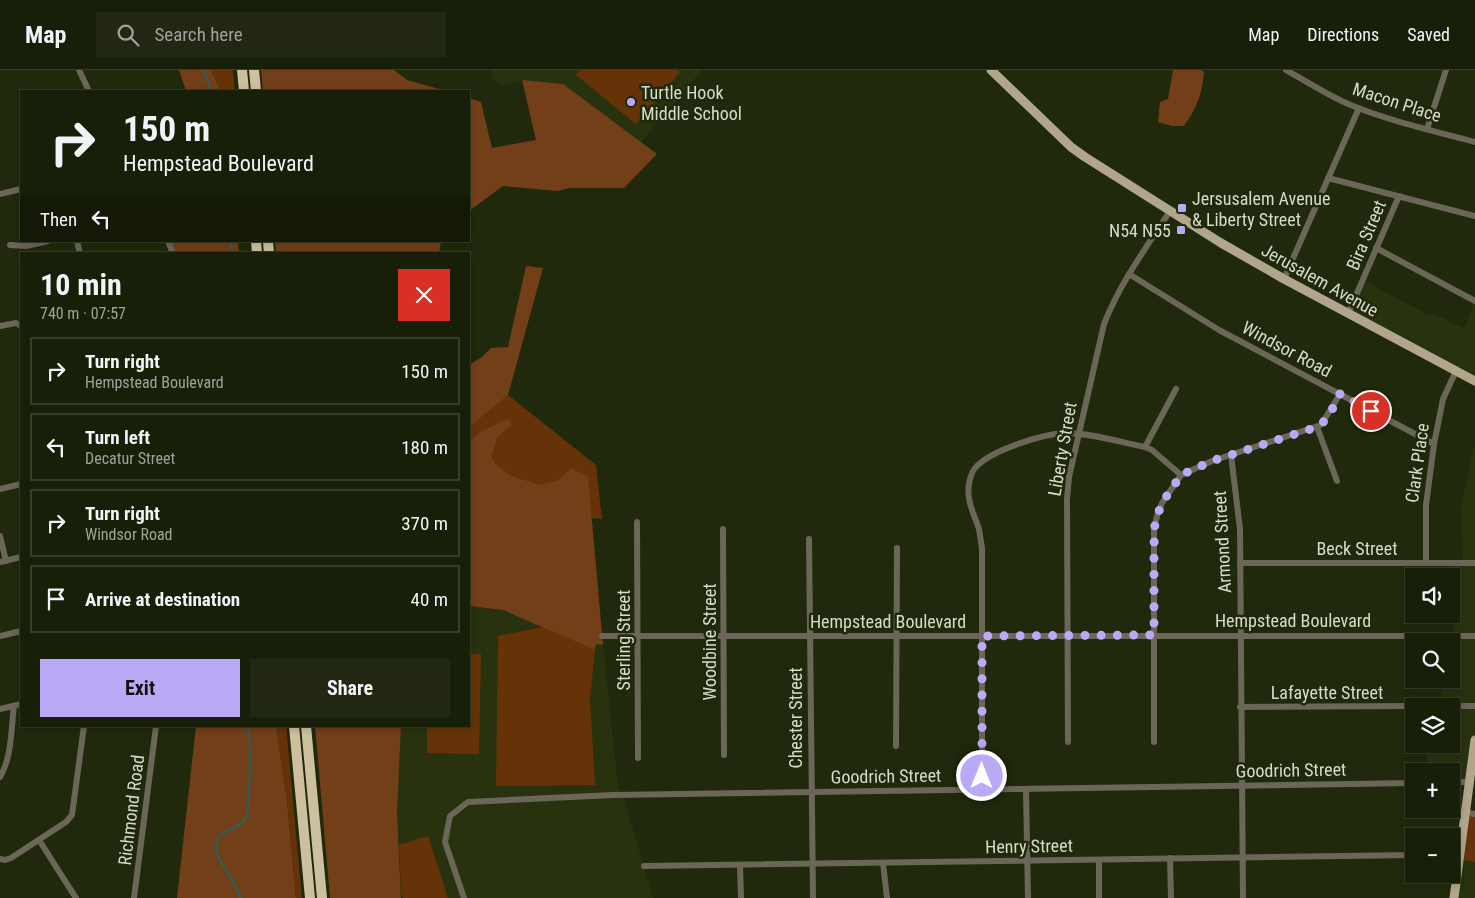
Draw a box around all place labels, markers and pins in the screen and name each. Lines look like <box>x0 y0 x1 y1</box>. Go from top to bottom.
place label: Turtle Hook Middle School <box>641 82 742 124</box>
marker: Turtle Hook Middle School <box>625 96 637 108</box>
place label: Jersusalem Avenue & Liberty Street <box>1192 188 1330 230</box>
marker: Jersusalem Avenue & Liberty Street <box>1176 202 1188 214</box>
place label: N54 N55 <box>1109 220 1171 241</box>
marker: N54 N55 <box>1175 224 1187 236</box>
pin <box>1350 390 1392 432</box>

